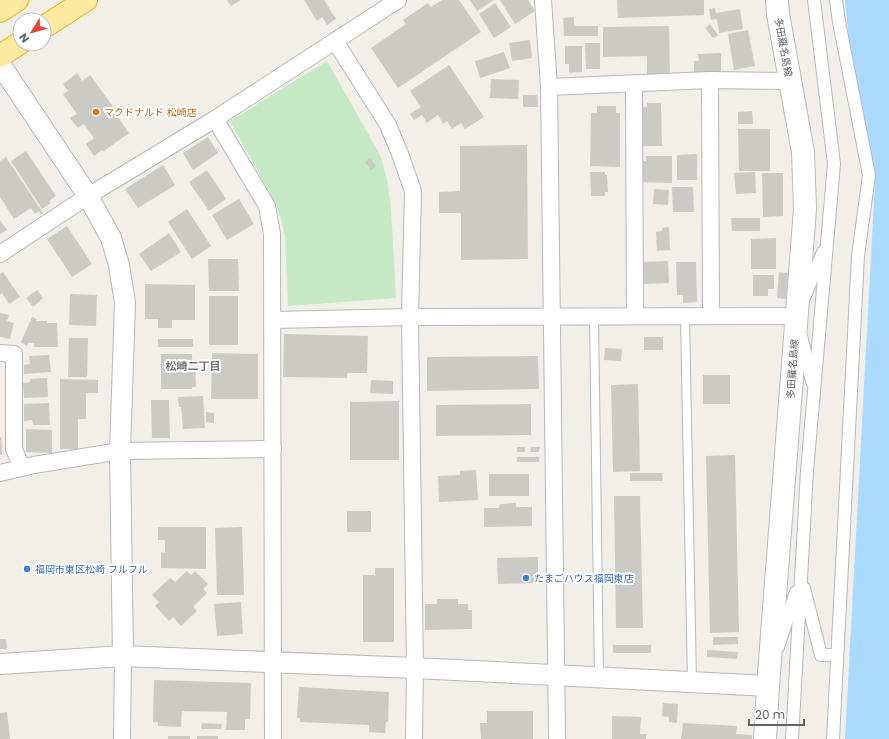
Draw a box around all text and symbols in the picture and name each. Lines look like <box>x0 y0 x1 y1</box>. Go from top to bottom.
north arrow <box>12 12 52 52</box>
street label: 多田羅名島線 <box>771 16 796 78</box>
text: N <box>15 30 33 46</box>
place label: マクドナルド 松崎店 <box>104 105 197 120</box>
marker: マクドナルド 松崎店 <box>91 107 101 117</box>
street label: 多田羅名島線 <box>783 339 802 399</box>
district label: 松崎二丁目 <box>166 358 221 374</box>
place label: 福岡市東区松崎 フルフル <box>35 562 148 577</box>
marker: 福岡市東区松崎 フルフル <box>22 564 32 574</box>
place label: たまごハウス福岡東店 <box>534 571 634 586</box>
marker: たまごハウス福岡東店 <box>521 573 531 583</box>
scale bar <box>749 701 804 727</box>
text: 20 m <box>755 706 785 723</box>

